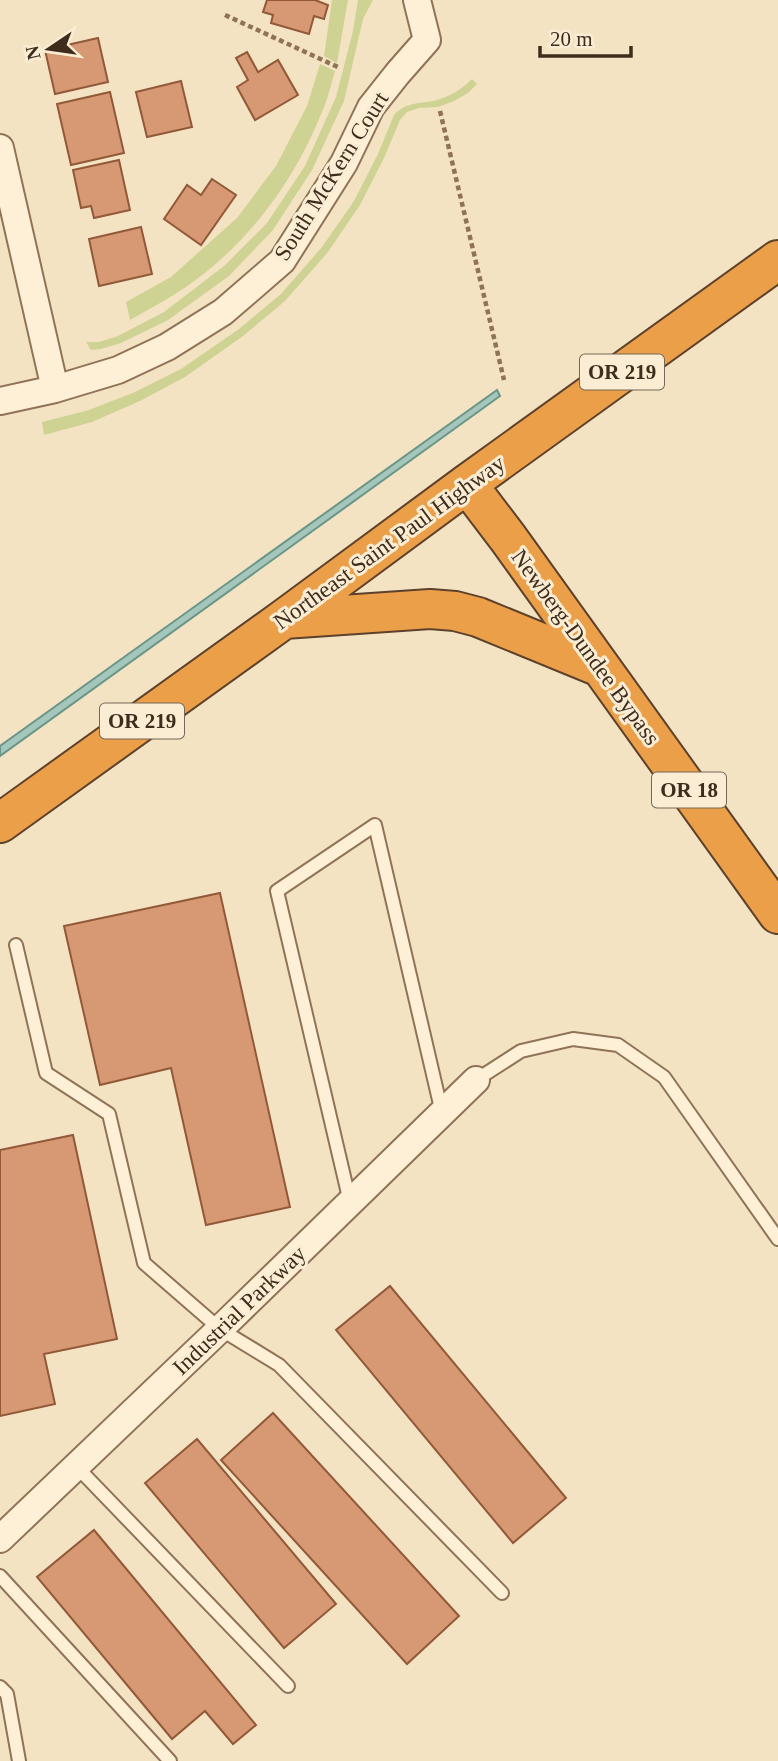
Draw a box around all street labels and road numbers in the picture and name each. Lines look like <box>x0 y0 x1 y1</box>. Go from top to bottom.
street label: South McKern Court <box>269 87 394 265</box>
road number: OR 219 <box>580 354 664 390</box>
street label: Northeast Saint Paul Highway <box>269 450 510 635</box>
street label: Newberg-Dundee Bypass <box>506 545 665 750</box>
road number: OR 219 <box>100 704 184 738</box>
road number: OR 18 <box>652 772 726 808</box>
street label: Industrial Parkway <box>168 1240 311 1380</box>

